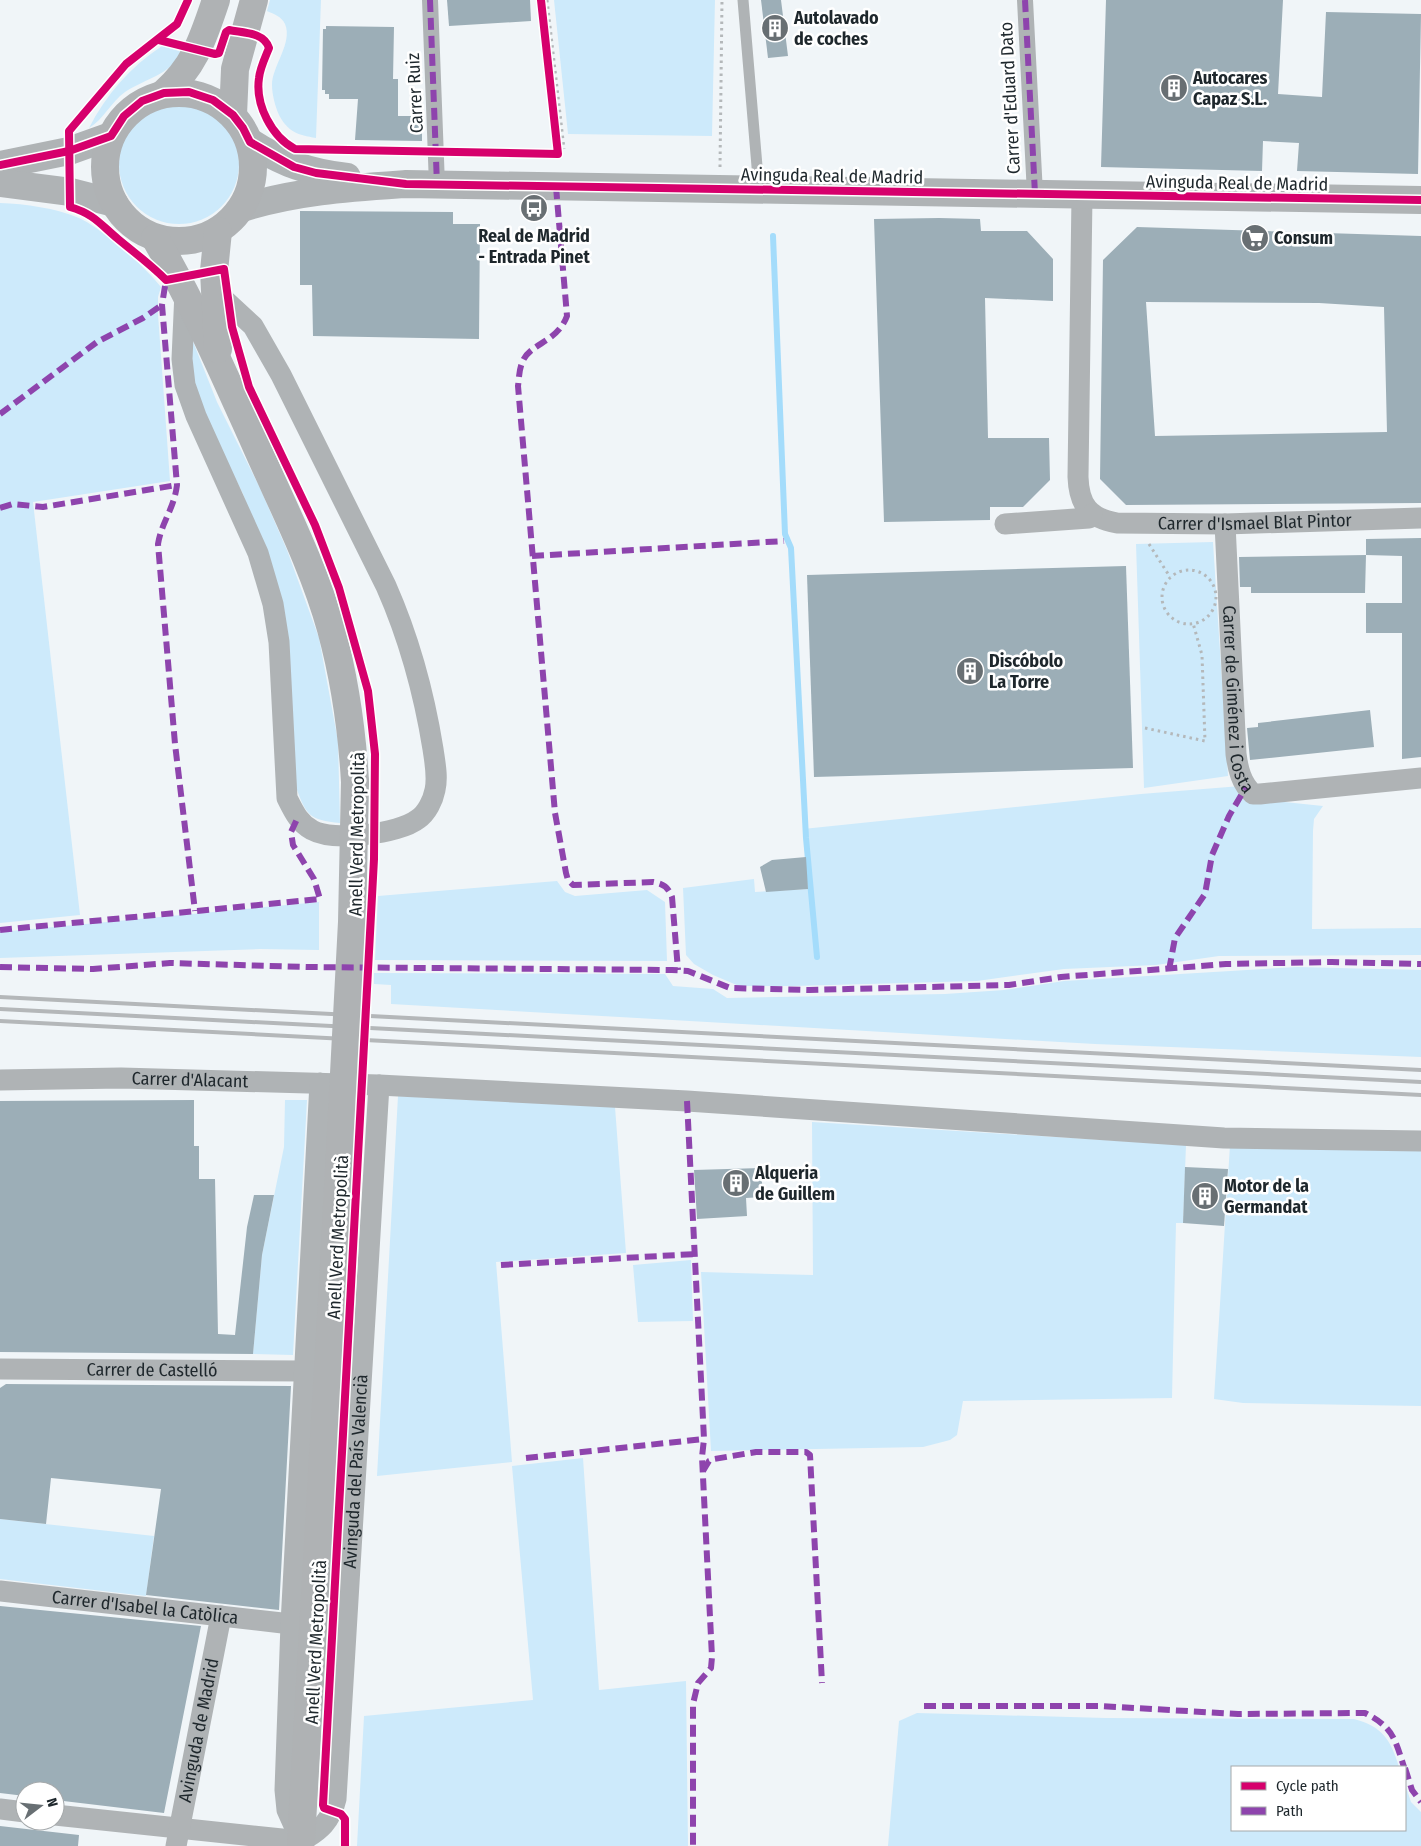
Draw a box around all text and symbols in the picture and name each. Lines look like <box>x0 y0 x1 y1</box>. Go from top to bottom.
place label: Autolavado de coches <box>793 7 879 50</box>
building icon: Autolavado de coches <box>760 13 790 43</box>
street label: Carrer d'Eduard Dato <box>995 21 1025 175</box>
street label: Carrer Ruiz <box>402 52 428 134</box>
place label: Autocares Capaz S.L. <box>1192 67 1268 110</box>
building icon: Autocares Capaz S.L. <box>1159 73 1189 103</box>
street label: Avinguda Real de Madrid <box>741 163 923 189</box>
street label: Avinguda Real de Madrid <box>1146 170 1328 196</box>
bus stop icon: Real de Madrid - Entrada Pinet <box>519 193 549 223</box>
supermarket icon: Consum <box>1240 223 1270 253</box>
place label: Real de Madrid - Entrada Pinet <box>478 225 590 268</box>
place label: Consum <box>1274 227 1333 249</box>
street label: Carrer d'Ismael Blat Pintor <box>1158 509 1353 535</box>
street label: Carrer de Giménez i Costa <box>1218 605 1259 798</box>
place label: Discóbolo La Torre <box>989 650 1064 693</box>
building icon: Discóbolo La Torre <box>955 656 985 686</box>
street label: Anell Verd Metropolità <box>345 751 369 916</box>
street label: Carrer d'Alacant <box>131 1067 249 1092</box>
street label: Anell Verd Metropolità <box>323 1154 353 1320</box>
place label: Alqueria de Guillem <box>754 1162 835 1205</box>
building icon: Alqueria de Guillem <box>721 1168 751 1198</box>
place label: Motor de la Germandat <box>1224 1175 1309 1218</box>
building icon: Motor de la Germandat <box>1190 1181 1220 1211</box>
street label: Carrer de Castelló <box>86 1359 218 1381</box>
street label: Avinguda del País Valencià <box>339 1373 373 1569</box>
street label: Anell Verd Metropolità <box>301 1559 331 1725</box>
street label: Carrer d'Isabel la Catòlica <box>51 1586 240 1629</box>
street label: Avinguda de Madrid <box>174 1656 224 1804</box>
legend <box>1231 1766 1406 1831</box>
text: Cycle path <box>1276 1777 1339 1795</box>
north arrow <box>15 1781 65 1831</box>
text: N <box>43 1796 61 1809</box>
text: Path <box>1276 1802 1303 1820</box>

